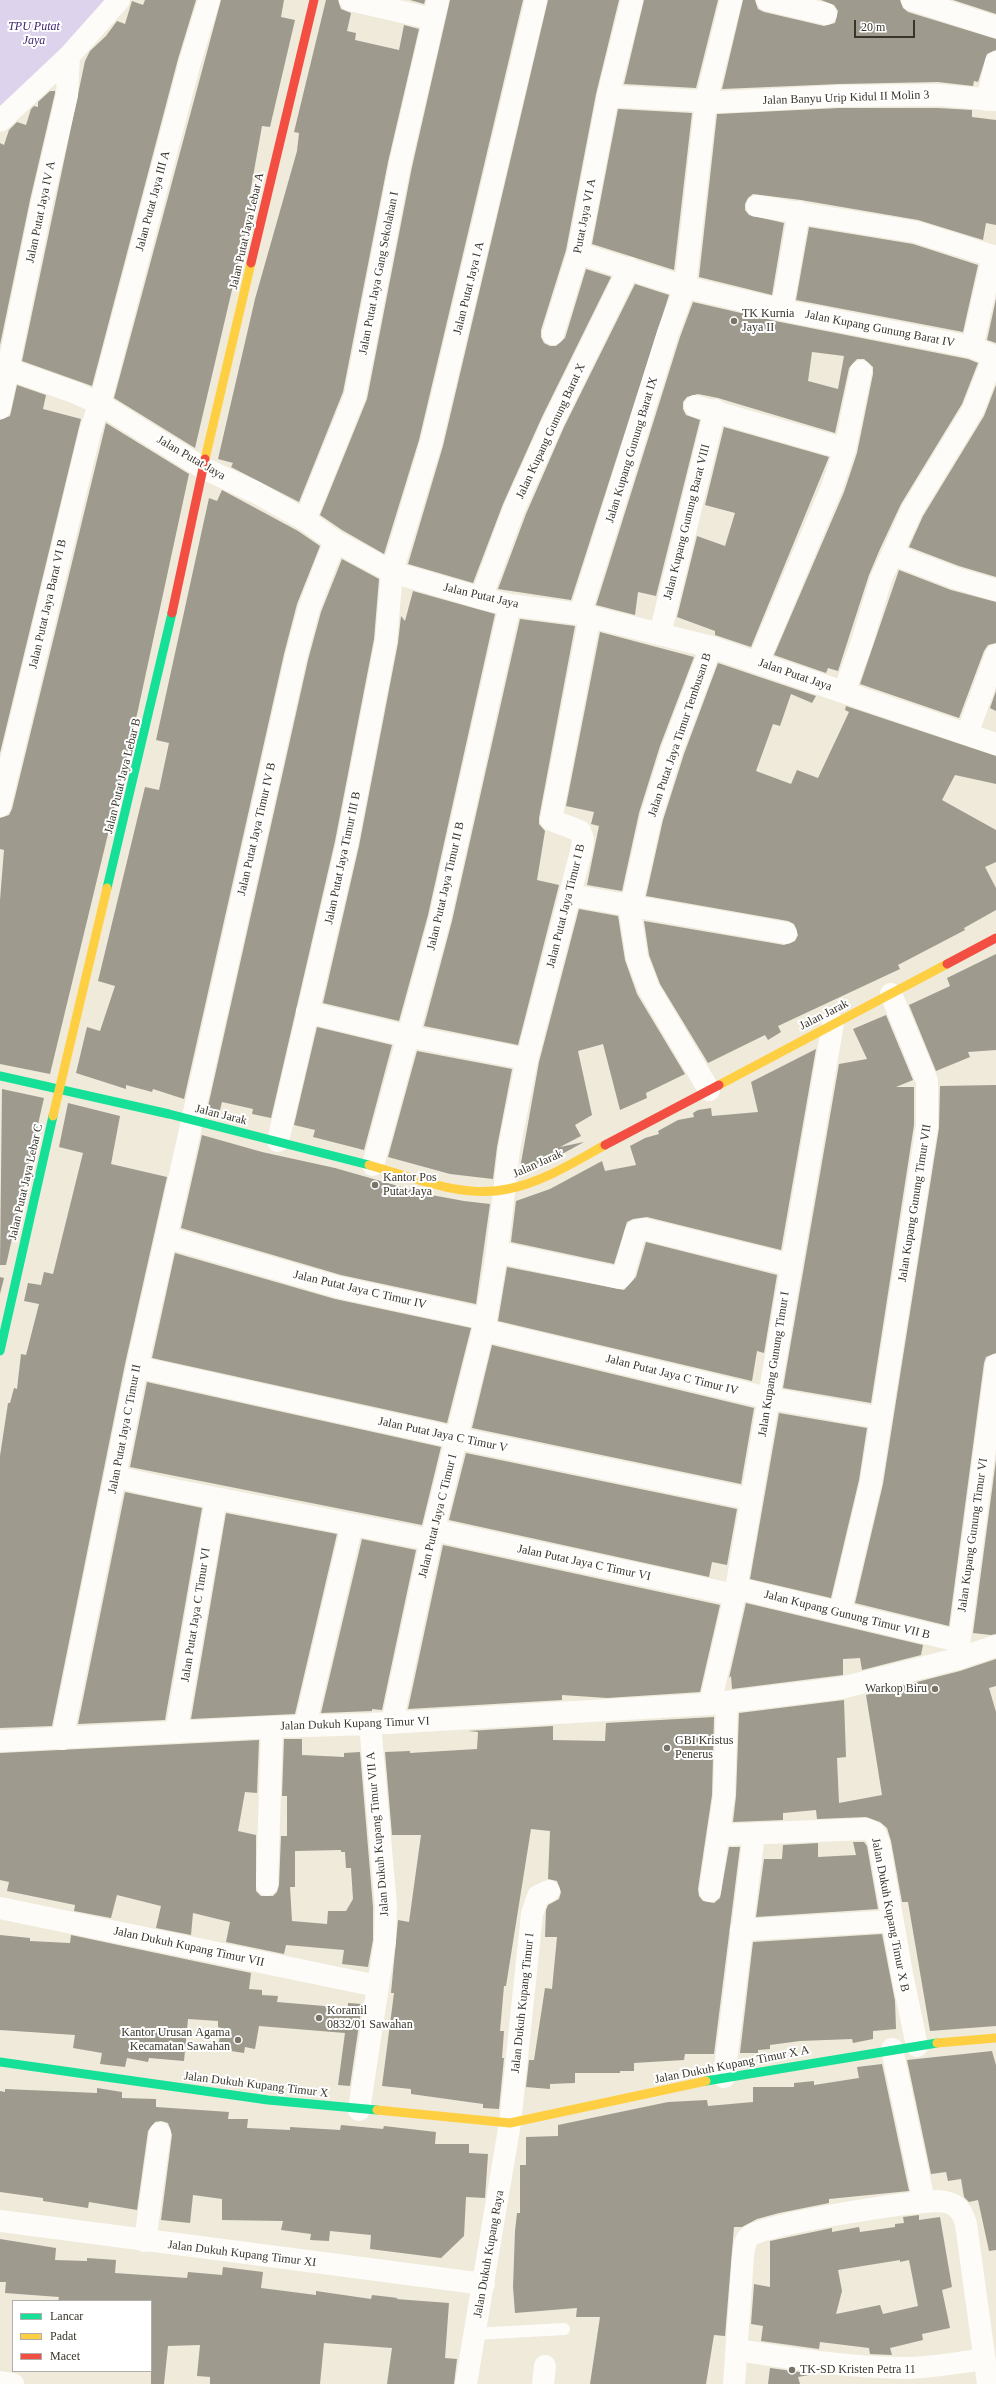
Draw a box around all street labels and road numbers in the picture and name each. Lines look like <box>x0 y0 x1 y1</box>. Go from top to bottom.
street label: Jalan Banyu Urip Kidul II Molin 3 <box>762 88 930 108</box>
street label: Jalan Putat Jaya III A <box>133 149 173 253</box>
street label: Jalan Putat Jaya IV A <box>23 160 59 264</box>
street label: Jalan Putat Jaya Lebar A <box>227 171 267 291</box>
street label: Putat Jaya VI A <box>571 177 599 255</box>
street label: Jalan Putat Jaya Gang Sekolahan I <box>356 190 402 356</box>
street label: Jalan Putat Jaya I A <box>450 240 488 336</box>
street label: Jalan Kupang Gunung Barat IV <box>804 307 956 351</box>
street label: Jalan Kupang Gunung Barat X <box>513 361 589 501</box>
street label: Jalan Kupang Gunung Barat IX <box>603 375 661 525</box>
street label: Jalan Putat Jaya <box>154 433 228 483</box>
street label: Jalan Kupang Gunung Barat VIII <box>661 443 713 601</box>
street label: Jalan Putat Jaya Barat VI B <box>26 538 70 670</box>
street label: Jalan Putat Jaya <box>442 580 520 612</box>
street label: Jalan Putat Jaya Timur Tembusan B <box>645 651 715 819</box>
street label: Jalan Putat Jaya <box>756 656 834 694</box>
street label: Jalan Putat Jaya Lebar B <box>102 717 144 835</box>
street label: Jalan Putat Jaya Timur IV B <box>235 761 279 897</box>
street label: Jalan Putat Jaya Timur III B <box>322 790 364 926</box>
street label: Jalan Putat Jaya Timur II B <box>424 820 468 952</box>
street label: Jalan Putat Jaya Timur I B <box>544 843 588 969</box>
street label: Jalan Jarak <box>797 997 851 1033</box>
street label: Jalan Jarak <box>194 1102 248 1128</box>
street label: Jalan Putat Jaya Lebar C <box>6 1123 46 1241</box>
street label: Jalan Kupang Gunung Timur VII <box>895 1123 935 1283</box>
street label: Jalan Jarak <box>511 1147 565 1181</box>
street label: Jalan Putat Jaya C Timur IV <box>292 1268 428 1312</box>
street label: Jalan Kupang Gunung Timur I <box>755 1290 793 1438</box>
street label: Jalan Putat Jaya C Timur IV <box>604 1352 740 1398</box>
street label: Jalan Putat Jaya C Timur II <box>105 1363 145 1495</box>
street label: Jalan Putat Jaya C Timur V <box>377 1414 509 1456</box>
street label: Jalan Putat Jaya C Timur I <box>416 1453 460 1579</box>
street label: Jalan Kupang Gunung Timur VI <box>955 1457 991 1613</box>
street label: Jalan Putat Jaya C Timur VI <box>516 1542 652 1584</box>
street label: Jalan Putat Jaya C Timur VI <box>178 1547 214 1683</box>
street label: Jalan Kupang Gunung Timur VII B <box>763 1587 931 1643</box>
street label: Jalan Dukuh Kupang Timur VI <box>280 1714 430 1734</box>
street label: Jalan Dukuh Kupang Timur VII A <box>364 1751 392 1917</box>
street label: Jalan Dukuh Kupang Timur X B <box>868 1837 912 1993</box>
street label: Jalan Dukuh Kupang Timur VII <box>112 1924 266 1970</box>
street label: Jalan Dukuh Kupang Timur I <box>508 1932 538 2074</box>
street label: Jalan Dukuh Kupang Timur X A <box>653 2043 811 2087</box>
street label: Jalan Dukuh Kupang Timur X <box>183 2069 329 2101</box>
street label: Jalan Dukuh Kupang Raya <box>471 2189 507 2319</box>
street label: Jalan Dukuh Kupang Timur XI <box>167 2238 317 2270</box>

